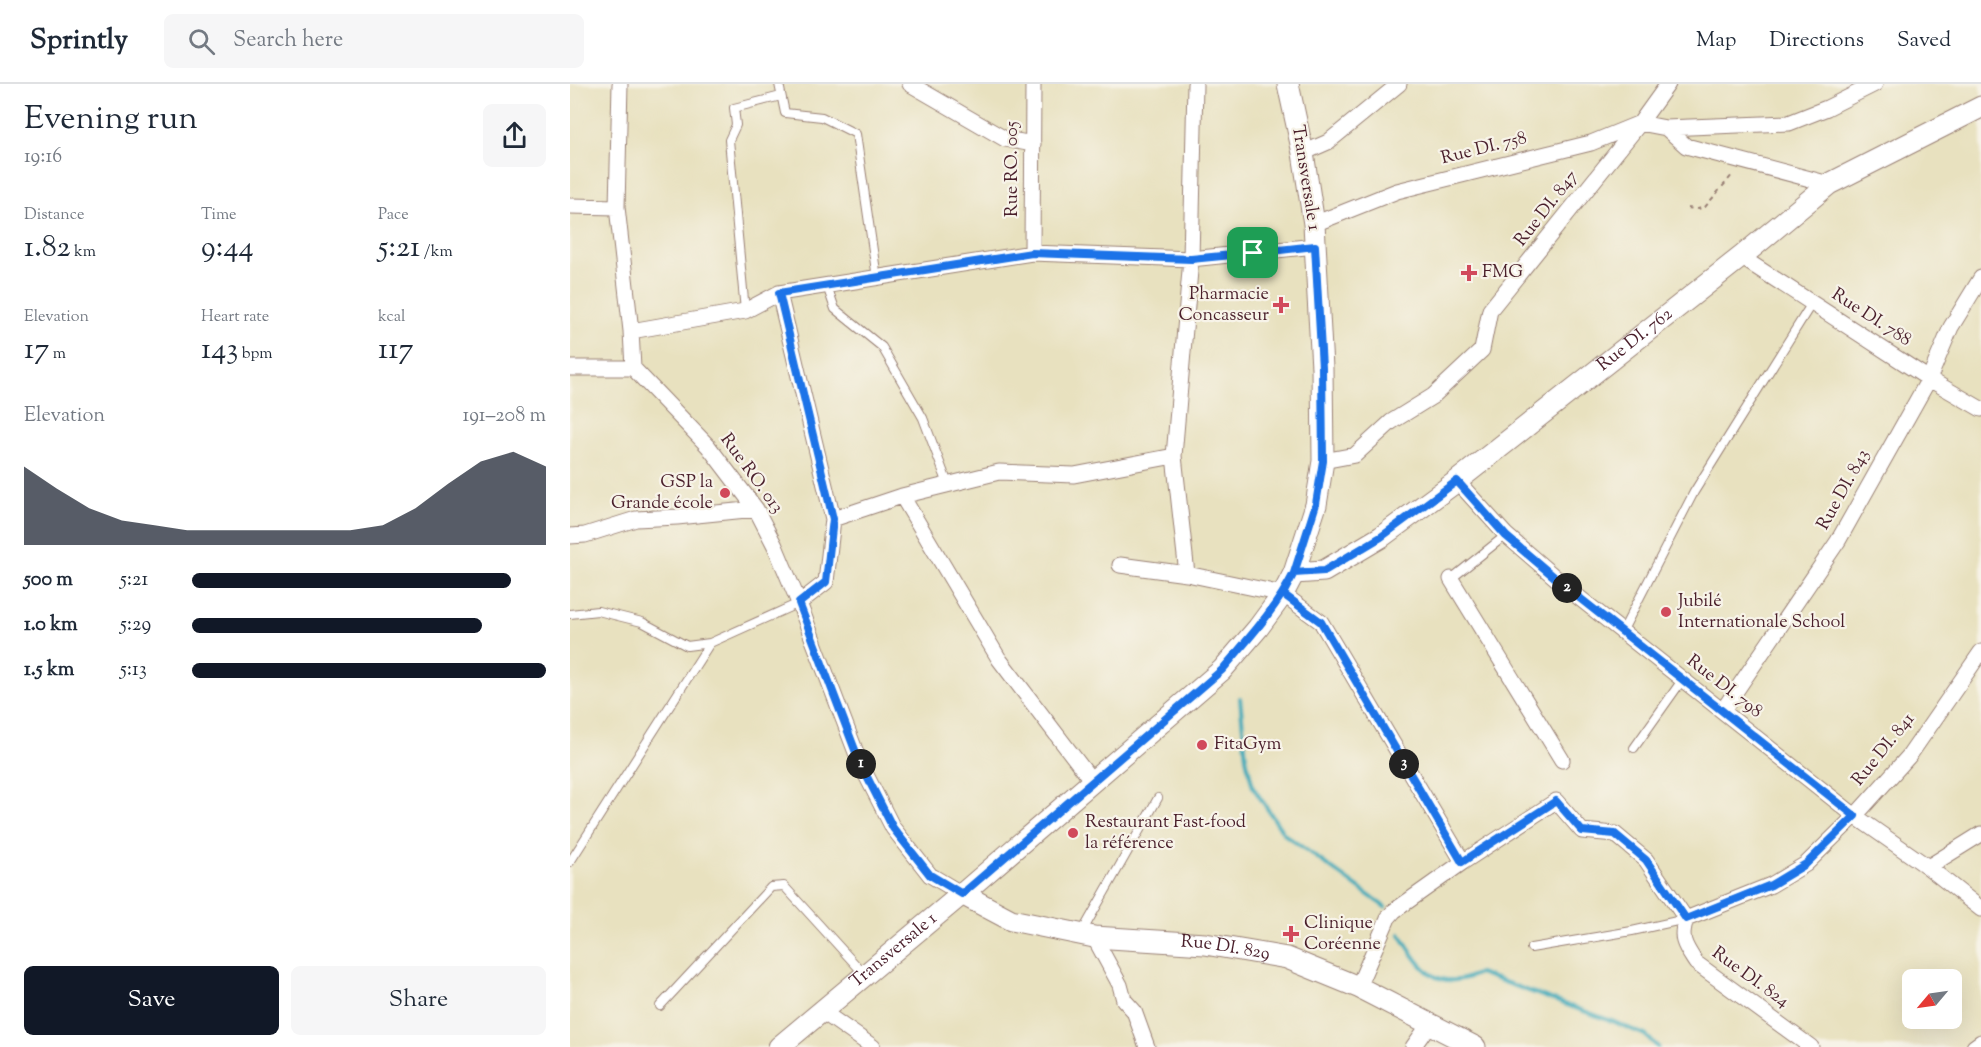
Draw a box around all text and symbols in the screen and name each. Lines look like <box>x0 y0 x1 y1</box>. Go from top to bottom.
search box <box>164 14 584 68</box>
text: Sprintly <box>30 21 128 61</box>
icon: search <box>185 25 218 58</box>
text: Search here <box>233 25 343 57</box>
text: Map <box>1696 26 1736 56</box>
text: Directions <box>1769 26 1864 56</box>
text: Saved <box>1897 26 1951 56</box>
text: Evening run <box>24 96 198 144</box>
button: share <box>483 104 546 167</box>
street label: Rue RO. 005 <box>1000 121 1026 217</box>
street label: Transversale 1 <box>1284 123 1326 233</box>
street label: Rue DI. 758 <box>1438 126 1530 172</box>
text: 19:16 <box>24 143 62 172</box>
street label: Rue DI. 847 <box>1509 165 1585 253</box>
text: Distance <box>24 204 84 227</box>
text: Time <box>201 204 237 227</box>
text: Pace <box>378 204 409 227</box>
text: 1.82 <box>24 227 71 270</box>
text: 9:44 <box>201 227 254 270</box>
text: 5:21 <box>378 227 420 270</box>
pin <box>1227 227 1278 278</box>
icon: arrive <box>1236 236 1269 269</box>
text: km <box>71 241 96 264</box>
text: /km <box>420 241 453 264</box>
place label: FMG <box>1482 260 1523 286</box>
marker: FMG <box>1460 264 1478 282</box>
place label: Pharmacie Concasseur <box>1179 282 1269 329</box>
street label: Rue DI. 788 <box>1826 282 1916 354</box>
marker: Pharmacie Concasseur <box>1274 298 1288 312</box>
street label: Rue DI. 762 <box>1592 302 1679 378</box>
text: Elevation <box>24 306 89 329</box>
text: Heart rate <box>201 306 269 329</box>
text: kcal <box>378 306 406 329</box>
text: 17 <box>24 329 49 372</box>
text: 143 <box>201 329 238 372</box>
text: 117 <box>378 329 413 372</box>
text: m <box>49 343 66 366</box>
text: bpm <box>238 343 273 366</box>
text: Elevation <box>24 402 105 431</box>
text: 191–208 m <box>463 402 546 431</box>
street label: Rue RO. 013 <box>713 429 789 519</box>
street label: Rue DI. 843 <box>1811 445 1877 535</box>
place label: GSP la Grande école <box>611 470 713 517</box>
marker: GSP la Grande école <box>718 486 732 500</box>
text: 500 m <box>24 566 73 595</box>
text: 5:21 <box>120 566 148 595</box>
pin: 2 <box>1552 573 1582 603</box>
text: 2 <box>1563 576 1571 599</box>
place label: Jubilé Internationale School <box>1677 589 1845 636</box>
marker: Jubilé Internationale School <box>1659 605 1673 619</box>
text: 1.0 km <box>24 611 78 640</box>
text: 5:29 <box>120 611 151 640</box>
street label: Rue DI. 798 <box>1681 649 1767 725</box>
text: 1.5 km <box>24 656 74 685</box>
text: 5:13 <box>120 656 147 685</box>
street label: Rue DI. 841 <box>1846 708 1922 792</box>
place label: FitaGym <box>1214 732 1282 758</box>
marker: FitaGym <box>1195 738 1209 752</box>
pin: 1 <box>846 749 876 779</box>
pin: 3 <box>1389 749 1419 779</box>
text: 1 <box>858 752 864 775</box>
text: 3 <box>1401 752 1407 775</box>
place label: Restaurant Fast-food la référence <box>1085 810 1246 857</box>
marker: Restaurant Fast-food la référence <box>1066 826 1080 840</box>
street label: Transversale 1 <box>845 907 943 995</box>
place label: Clinique Coréenne <box>1304 911 1381 958</box>
marker: Clinique Coréenne <box>1282 925 1300 943</box>
street label: Rue DI. 829 <box>1180 930 1272 968</box>
street label: Rue DI. 824 <box>1706 941 1794 1015</box>
button: Save <box>24 966 279 1035</box>
button: Share <box>291 966 546 1035</box>
north arrow <box>1902 969 1962 1029</box>
map controls <box>1902 969 1962 1029</box>

